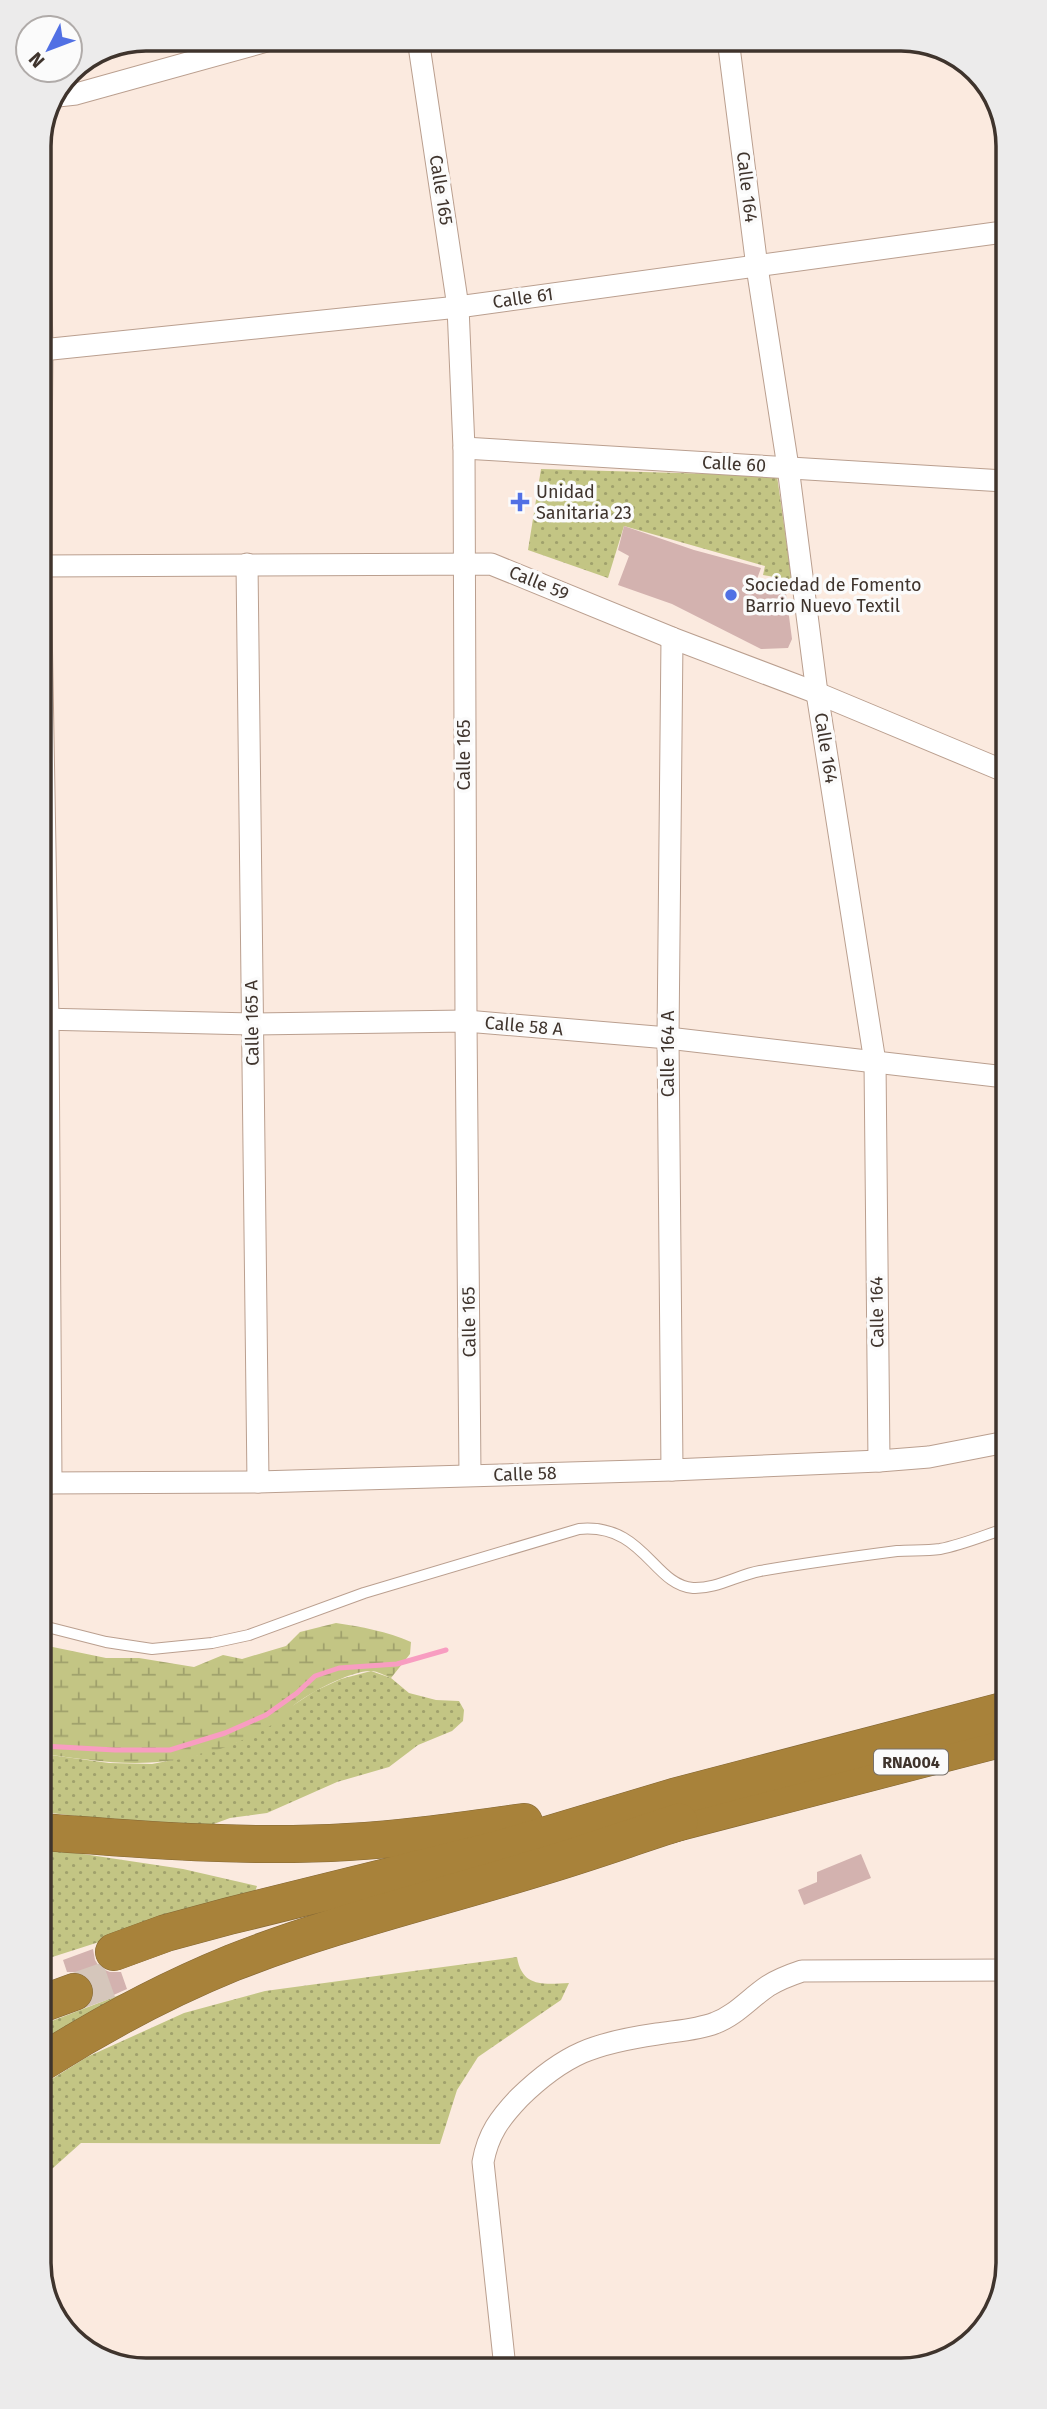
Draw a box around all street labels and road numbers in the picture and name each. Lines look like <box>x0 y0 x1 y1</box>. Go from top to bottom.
street label: Calle 164 <box>732 150 762 224</box>
street label: Calle 165 <box>425 153 457 227</box>
street label: Calle 61 <box>491 283 555 313</box>
street label: Calle 60 <box>701 451 767 477</box>
street label: Calle 59 <box>506 561 572 605</box>
street label: Calle 164 <box>810 711 843 785</box>
street label: Calle 165 <box>453 720 475 790</box>
street label: Calle 165 A <box>240 979 264 1066</box>
street label: Calle 164 A <box>657 1010 679 1097</box>
street label: Calle 58 A <box>484 1012 565 1040</box>
street label: Calle 164 <box>865 1276 889 1348</box>
street label: Calle 165 <box>457 1286 481 1358</box>
street label: Calle 58 <box>493 1462 557 1486</box>
road number: RNA004 <box>874 1750 948 1774</box>

